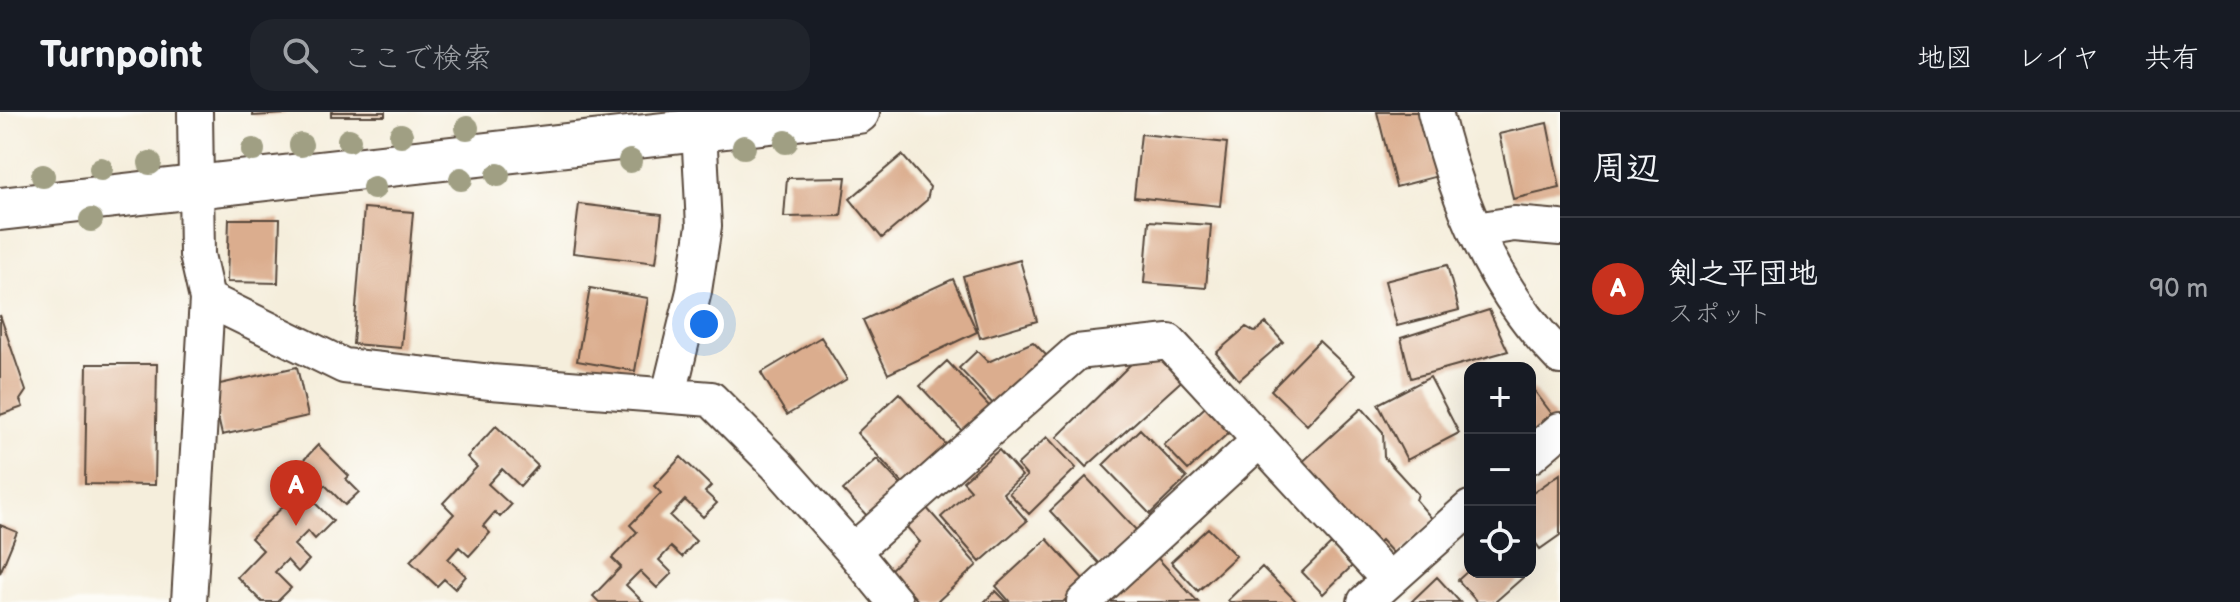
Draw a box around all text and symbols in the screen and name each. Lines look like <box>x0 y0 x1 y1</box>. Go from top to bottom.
search box <box>250 19 810 91</box>
text: Turnpoint <box>40 33 202 78</box>
icon: search <box>278 33 322 77</box>
text: ここで検索 <box>342 41 492 77</box>
text: 地図 <box>1917 42 1973 75</box>
text: レイヤ <box>2017 42 2100 75</box>
text: 共有 <box>2144 42 2200 75</box>
text: 周辺 <box>1592 148 1660 189</box>
text: 剣之平団地 <box>1668 256 1818 292</box>
text: A <box>1610 274 1626 305</box>
text: 90 m <box>2149 274 2208 305</box>
text: スポット <box>1668 299 1772 330</box>
your location <box>684 304 724 344</box>
map controls <box>1464 362 1536 578</box>
button: + <box>1464 362 1536 434</box>
button: − <box>1464 434 1536 506</box>
pin: A <box>270 460 322 526</box>
button: locate <box>1464 506 1536 578</box>

